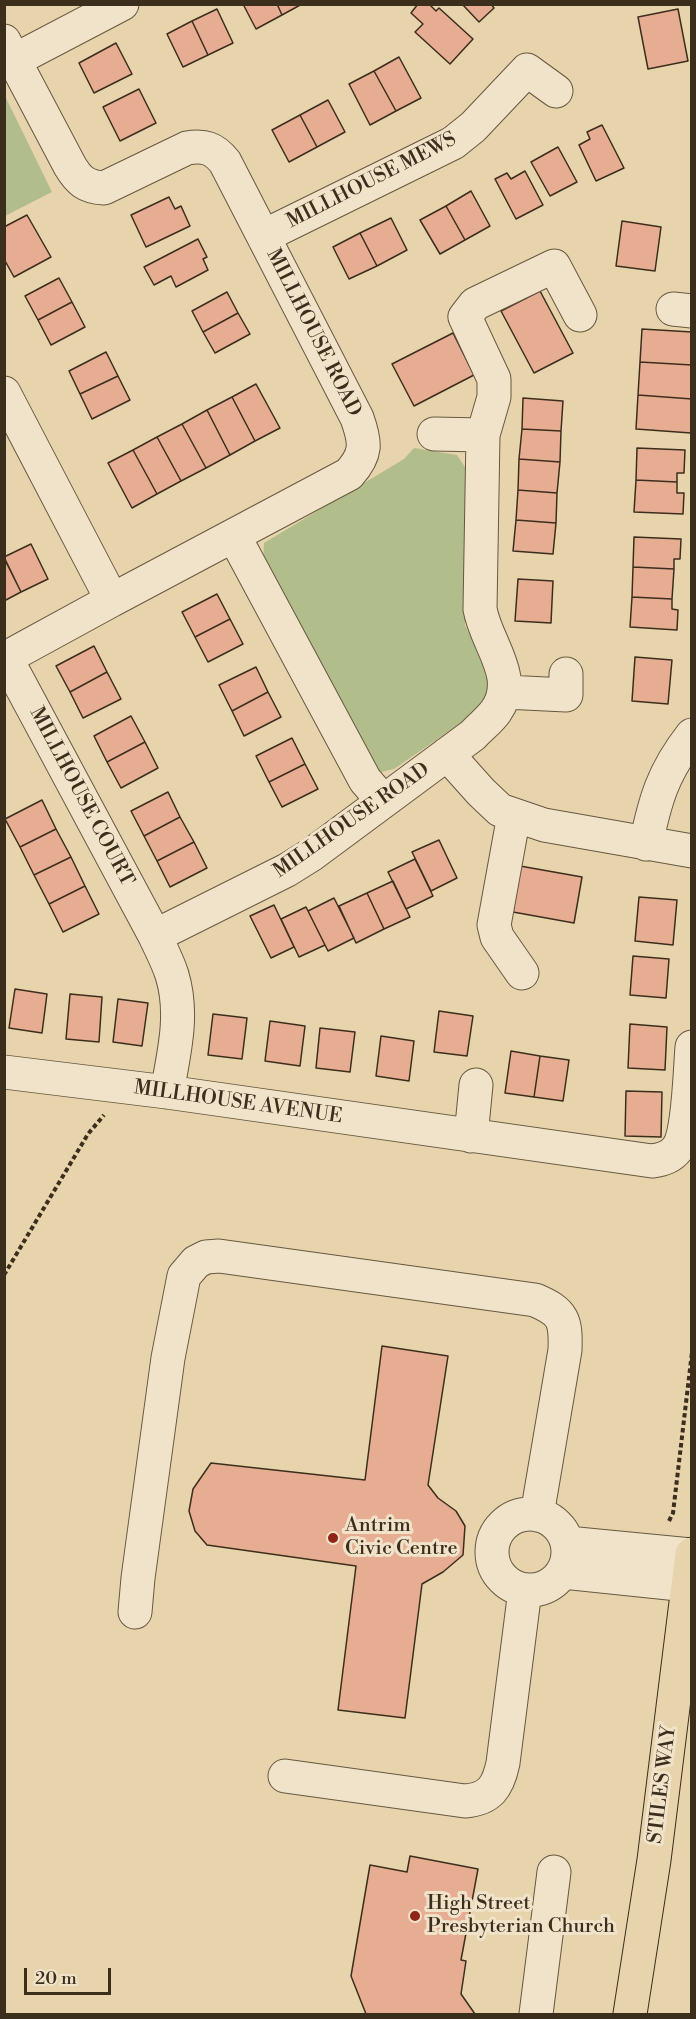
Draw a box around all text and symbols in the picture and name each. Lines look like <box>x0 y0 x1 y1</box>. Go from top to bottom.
street label: MILLHOUSE MEWS <box>283 128 461 234</box>
street label: MILLHOUSE ROAD <box>260 245 366 421</box>
street label: MILLHOUSE COURT <box>24 703 138 891</box>
street label: MILLHOUSE ROAD <box>269 758 435 884</box>
street label: MILLHOUSE AVENUE <box>132 1076 344 1130</box>
place label: Antrim Civic Centre <box>345 1514 458 1561</box>
marker: Antrim Civic Centre <box>326 1531 340 1545</box>
street label: STILES WAY <box>644 1725 682 1845</box>
place label: High Street Presbyterian Church <box>427 1892 615 1939</box>
marker: High Street Presbyterian Church <box>408 1909 422 1923</box>
scale bar <box>27 1956 114 1994</box>
text: 20 m <box>35 1967 77 1990</box>

